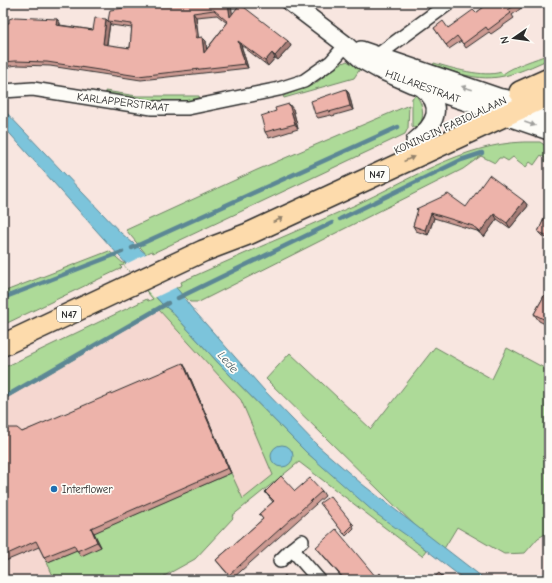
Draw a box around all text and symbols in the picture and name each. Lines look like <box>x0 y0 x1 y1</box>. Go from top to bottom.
north arrow <box>494 18 534 58</box>
text: N <box>498 35 512 45</box>
street label: HILLARESTRAAT <box>384 67 462 106</box>
one-way arrow <box>461 85 473 91</box>
street label: KARLAPPERSTRAAT <box>76 90 170 115</box>
street label: KONINGIN FABIOLALAAN <box>392 94 509 157</box>
one-way arrow <box>525 121 537 127</box>
one-way arrow <box>403 156 415 163</box>
road number: N47 <box>365 166 389 182</box>
one-way arrow <box>273 217 284 223</box>
road number: N47 <box>57 306 81 322</box>
water label: Lede <box>215 348 241 376</box>
place label: Interflower <box>62 483 113 496</box>
marker: Interflower <box>49 484 59 494</box>

